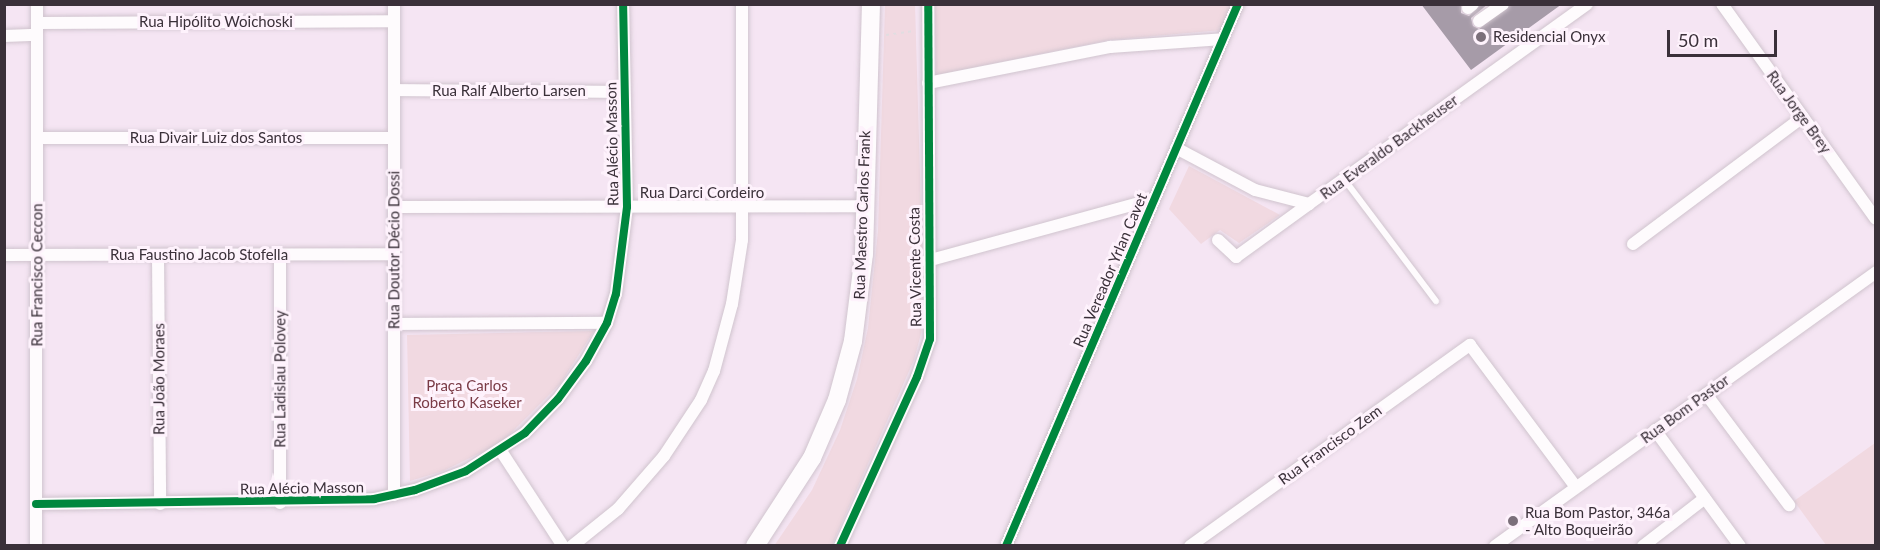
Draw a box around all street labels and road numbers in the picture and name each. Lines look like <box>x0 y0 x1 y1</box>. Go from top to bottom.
street label: Rua Hipólito Woichoski <box>139 13 293 31</box>
street label: Rua Jorge Brey <box>1763 67 1835 157</box>
street label: Rua Ralf Alberto Larsen <box>432 82 586 100</box>
street label: Rua Alécio Masson <box>602 82 622 206</box>
street label: Rua Everaldo Backheuser <box>1317 91 1461 203</box>
street label: Rua Divair Luiz dos Santos <box>130 129 302 147</box>
street label: Rua Maestro Carlos Frank <box>850 130 874 300</box>
street label: Rua Doutor Décio Dossi <box>385 171 403 329</box>
street label: Rua Darci Cordeiro <box>640 184 764 202</box>
street label: Rua Vereador Yrlan Cavet <box>1069 189 1151 351</box>
street label: Rua Francisco Ceccon <box>28 203 46 347</box>
street label: Rua Vicente Costa <box>905 207 925 327</box>
street label: Rua Faustino Jacob Stofella <box>110 246 288 264</box>
street label: Rua Ladislau Polovey <box>271 310 289 448</box>
street label: Rua João Moraes <box>150 323 168 435</box>
street label: Rua Bom Pastor <box>1637 371 1733 447</box>
street label: Rua Francisco Zem <box>1275 401 1385 489</box>
street label: Rua Alécio Masson <box>240 478 364 498</box>

